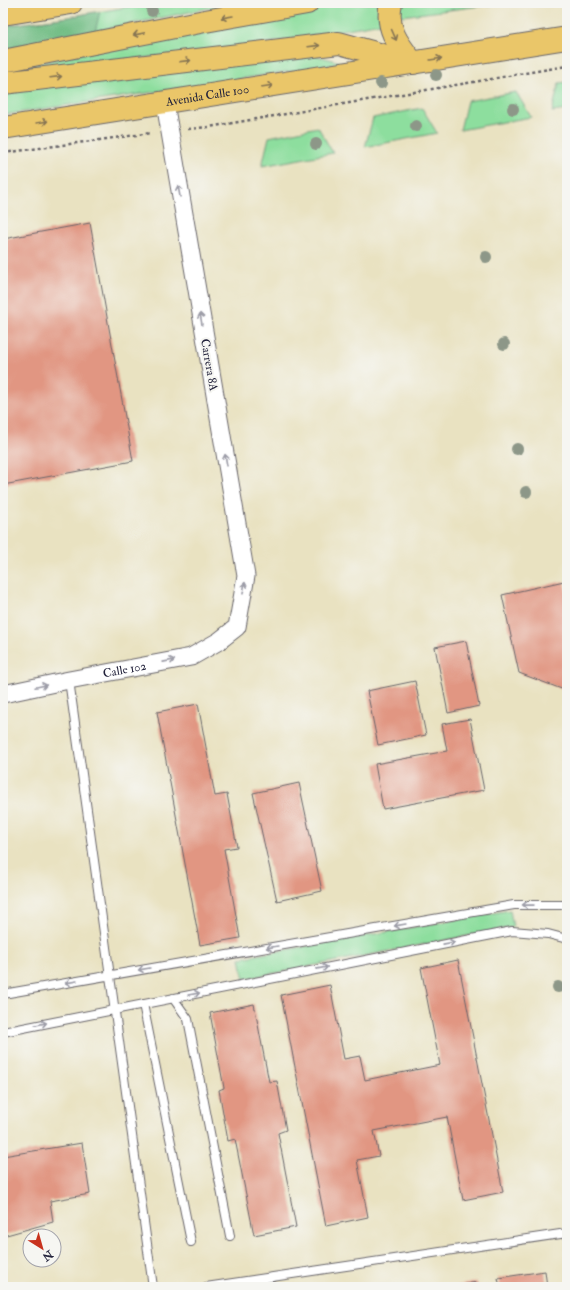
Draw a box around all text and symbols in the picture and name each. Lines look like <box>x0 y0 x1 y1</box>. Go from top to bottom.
one-way arrow <box>221 13 234 21</box>
one-way arrow <box>391 29 398 41</box>
one-way arrow <box>133 30 146 38</box>
one-way arrow <box>307 42 320 50</box>
one-way arrow <box>430 55 443 63</box>
one-way arrow <box>178 58 191 65</box>
one-way arrow <box>49 73 62 81</box>
street label: Avenida Calle 100 <box>164 81 250 110</box>
one-way arrow <box>260 82 273 90</box>
one-way arrow <box>35 118 48 126</box>
one-way arrow <box>175 184 183 197</box>
one-way arrow <box>197 312 205 325</box>
street label: Carrera 8A <box>197 338 221 393</box>
one-way arrow <box>222 454 230 467</box>
one-way arrow <box>240 582 248 595</box>
one-way arrow <box>162 657 175 665</box>
street label: Calle 102 <box>102 658 147 681</box>
one-way arrow <box>34 681 47 689</box>
one-way arrow <box>522 901 535 909</box>
one-way arrow <box>394 921 407 929</box>
one-way arrow <box>442 939 455 947</box>
one-way arrow <box>266 943 279 951</box>
one-way arrow <box>315 964 328 972</box>
one-way arrow <box>138 966 151 974</box>
one-way arrow <box>65 978 78 986</box>
one-way arrow <box>187 989 200 997</box>
one-way arrow <box>34 1020 47 1028</box>
north arrow <box>22 1228 62 1268</box>
text: N <box>39 1247 56 1264</box>

